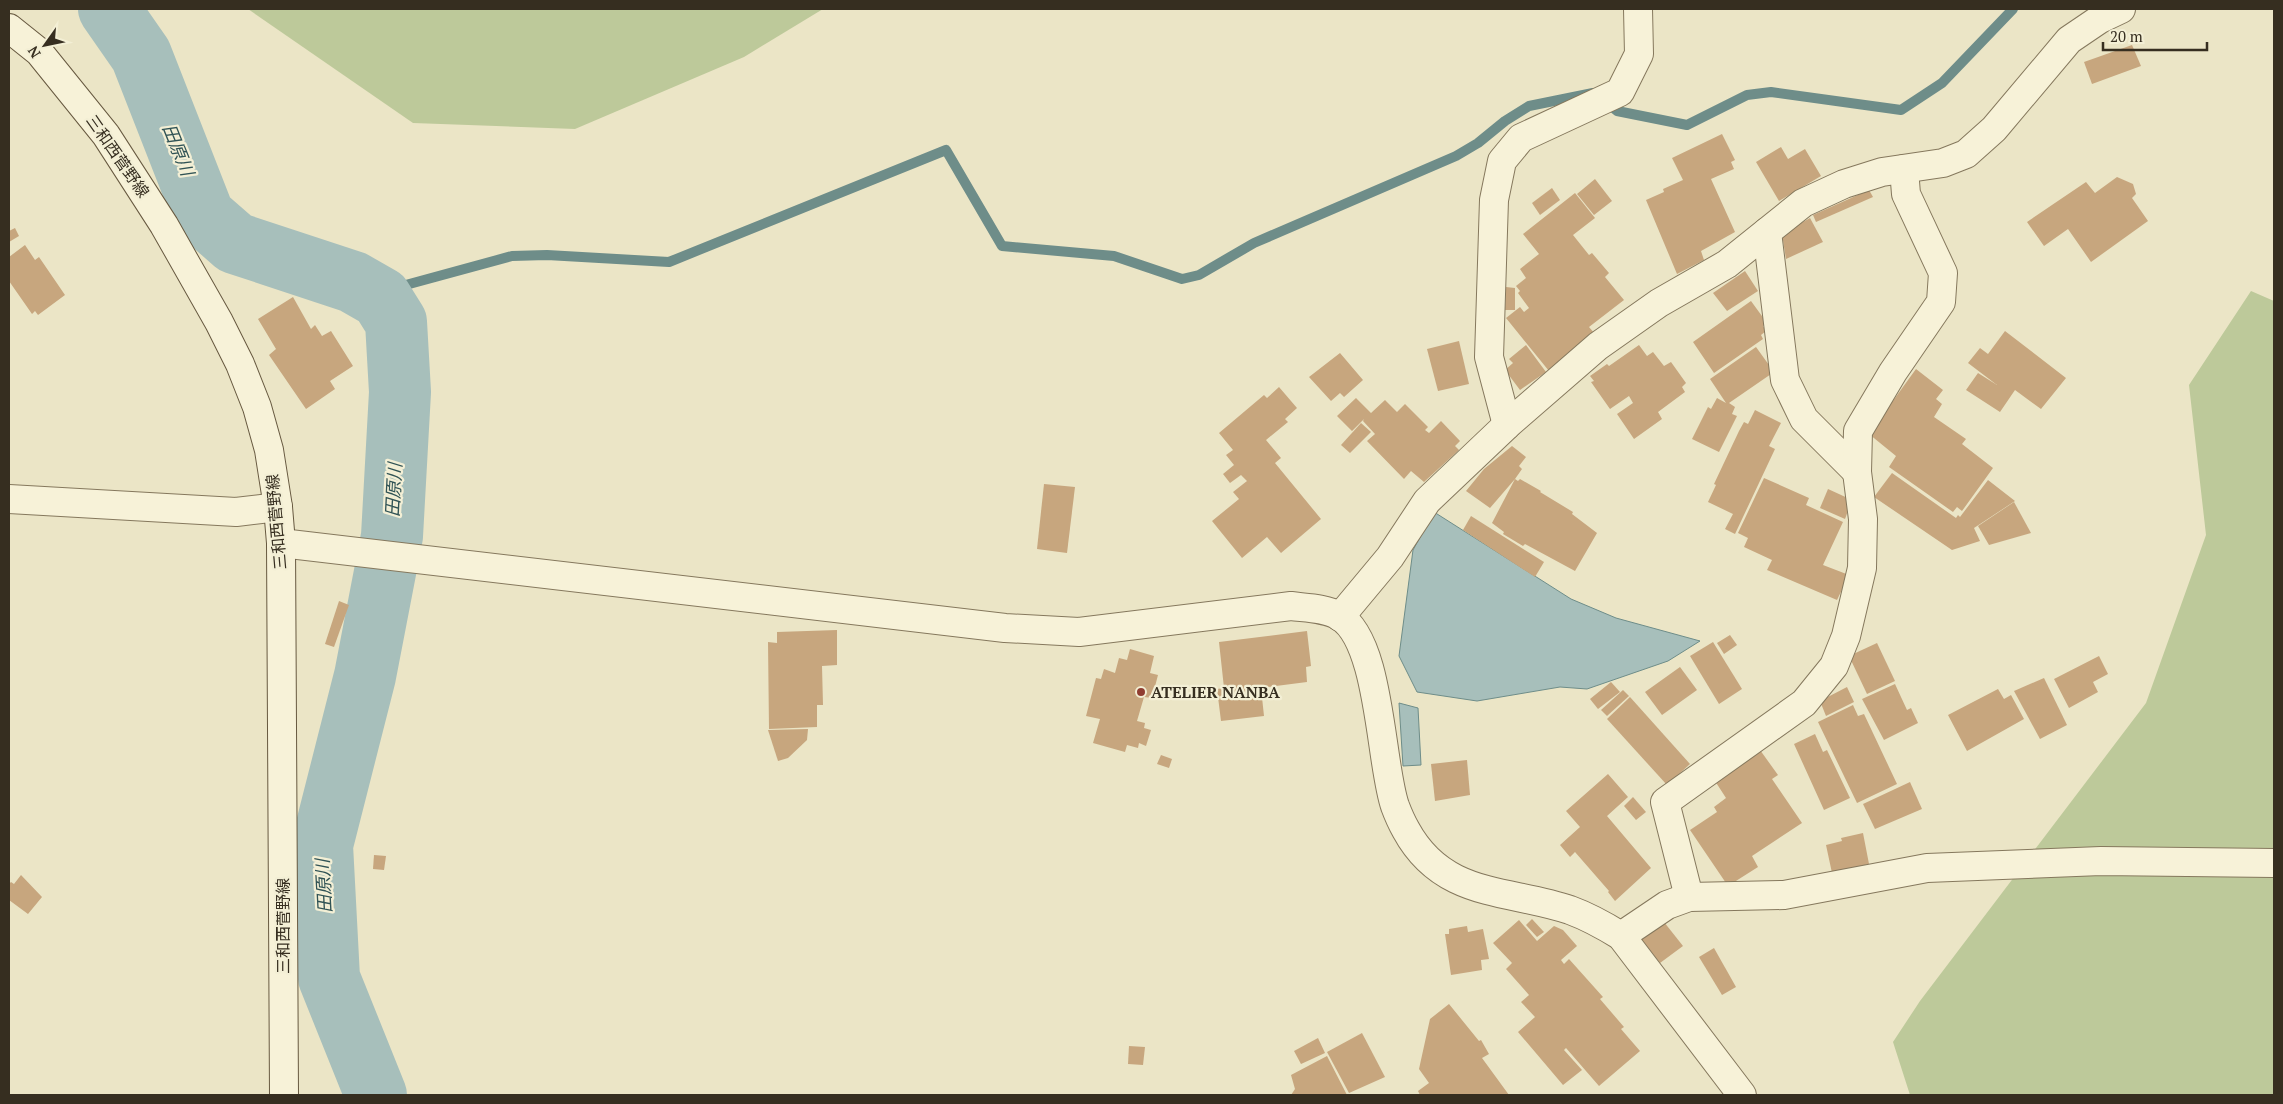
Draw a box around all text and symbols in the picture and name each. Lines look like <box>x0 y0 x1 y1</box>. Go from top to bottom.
north arrow <box>20 20 70 70</box>
scale bar <box>2103 20 2207 52</box>
text: 20 m <box>2110 26 2143 46</box>
text: N <box>23 42 45 62</box>
street label: 三和西菅野線 <box>81 110 155 202</box>
water label: 田原川 <box>158 120 201 181</box>
water label: 田原川 <box>380 460 407 518</box>
street label: 三和西菅野線 <box>261 473 291 571</box>
place label: ATELIER NANBA <box>1151 681 1280 703</box>
marker: ATELIER NANBA <box>1135 686 1147 698</box>
water label: 田原川 <box>310 856 336 914</box>
street label: 三和西菅野線 <box>272 878 294 974</box>

